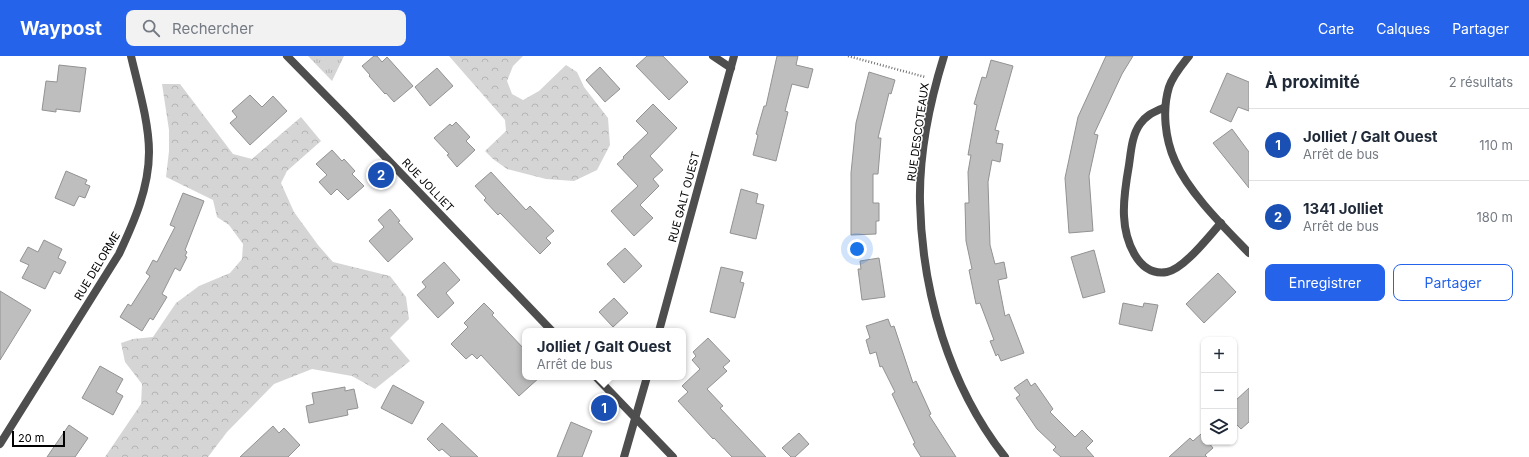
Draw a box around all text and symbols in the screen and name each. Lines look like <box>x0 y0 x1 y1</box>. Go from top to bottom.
search box <box>126 10 406 46</box>
text: Waypost <box>20 17 102 40</box>
icon: search <box>140 17 162 39</box>
text: Rechercher <box>172 19 254 38</box>
text: Carte <box>1318 20 1354 37</box>
text: Calques <box>1376 20 1430 37</box>
text: Partager <box>1452 20 1509 37</box>
text: À proximité <box>1265 72 1360 92</box>
text: 2 résultats <box>1449 74 1513 90</box>
street label: RUE DESCOTEAUX <box>904 81 932 182</box>
text: Jolliet / Galt Ouest <box>1303 127 1438 146</box>
text: 1 <box>1275 137 1281 153</box>
text: 110 m <box>1479 137 1513 153</box>
text: Arrêt de bus <box>1303 146 1379 162</box>
street label: RUE GALT OUEST <box>665 150 703 244</box>
street label: RUE JOLLIET <box>399 155 457 215</box>
pin: 2 <box>368 160 394 190</box>
text: 1341 Jolliet <box>1303 199 1383 218</box>
text: 2 <box>1274 209 1282 225</box>
text: 180 m <box>1476 209 1513 225</box>
text: Arrêt de bus <box>1303 218 1379 234</box>
street label: RUE DELORME <box>71 229 123 303</box>
your location <box>847 239 867 259</box>
button: Enregistrer <box>1265 264 1385 301</box>
button: Partager <box>1393 264 1513 301</box>
popup <box>522 328 686 380</box>
text: Jolliet / Galt Ouest <box>537 337 671 356</box>
map controls <box>1201 337 1237 445</box>
button: + <box>1201 337 1237 373</box>
text: Arrêt de bus <box>537 356 613 372</box>
button: − <box>1201 373 1237 409</box>
pin: 1 <box>591 393 617 423</box>
button: layers <box>1201 409 1237 445</box>
scale bar <box>12 429 65 448</box>
text: 20 m <box>18 431 44 445</box>

